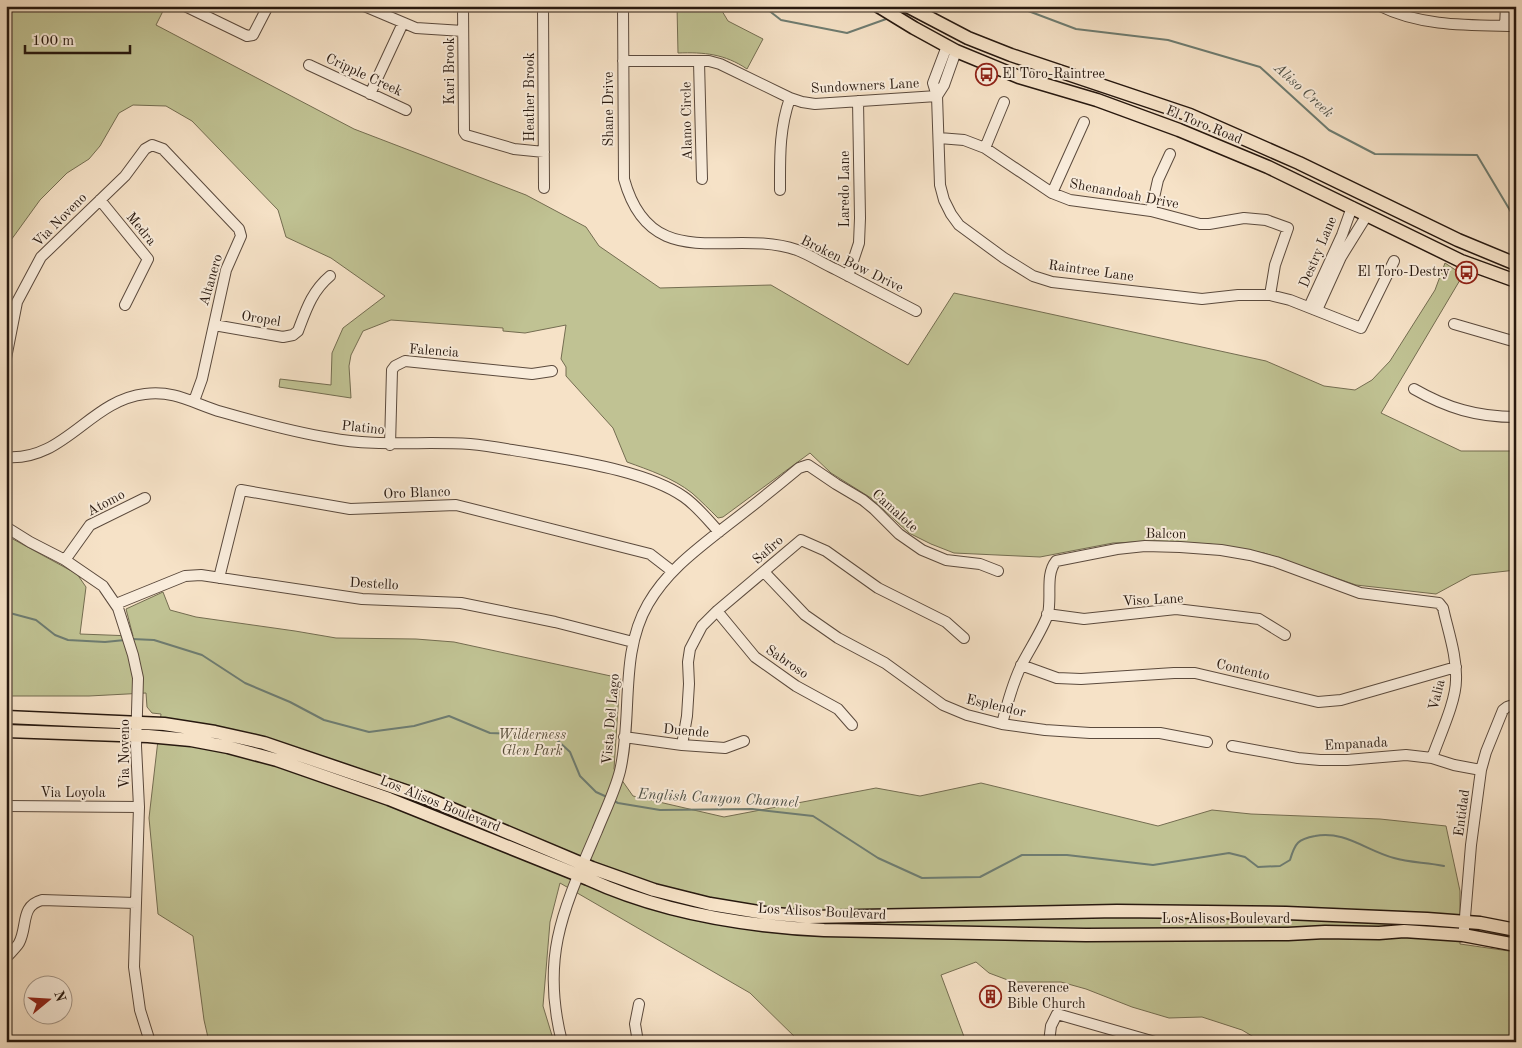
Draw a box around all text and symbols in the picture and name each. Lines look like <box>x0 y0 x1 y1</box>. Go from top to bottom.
scale bar <box>25 22 130 54</box>
text: 100 m <box>32 34 74 49</box>
street label: Kari Brook <box>443 37 457 105</box>
street label: Cripple Creek <box>324 51 404 99</box>
street label: Heather Brook <box>523 52 537 142</box>
water label: Aliso Creek <box>1270 60 1335 121</box>
bus stop icon: El Toro-Raintree <box>974 62 998 86</box>
place label: El Toro-Raintree <box>1002 67 1105 81</box>
street label: Shane Drive <box>602 72 616 146</box>
street label: Sundowners Lane <box>810 76 920 96</box>
street label: Alamo Circle <box>679 82 695 160</box>
street label: El Toro Road <box>1164 103 1244 147</box>
street label: Laredo Lane <box>838 151 852 227</box>
street label: Shenandoah Drive <box>1068 177 1180 211</box>
street label: Via Noveno <box>30 190 90 250</box>
street label: Medra <box>123 210 159 248</box>
street label: Destry Lane <box>1297 214 1339 290</box>
street label: Broken Bow Drive <box>798 233 906 295</box>
street label: Altanero <box>197 253 225 307</box>
street label: Raintree Lane <box>1047 258 1135 284</box>
bus stop icon: El Toro-Destry <box>1454 260 1478 284</box>
place label: El Toro-Destry <box>1357 265 1451 279</box>
street label: Oropel <box>240 309 282 329</box>
street label: Falencia <box>409 342 460 360</box>
street label: Platino <box>341 419 385 437</box>
street label: Oro Blanco <box>383 485 451 501</box>
street label: Atomo <box>85 487 127 519</box>
street label: Camalote <box>869 487 921 535</box>
street label: Balcon <box>1145 527 1187 541</box>
street label: Safiro <box>750 533 786 567</box>
street label: Destello <box>349 576 399 592</box>
street label: Viso Lane <box>1122 591 1184 609</box>
street label: Sabroso <box>763 643 811 681</box>
street label: Contento <box>1215 657 1271 683</box>
street label: Vista Del Lago <box>600 673 622 765</box>
street label: Valia <box>1426 678 1448 712</box>
street label: Esplendor <box>965 692 1027 720</box>
street label: Via Noveno <box>118 719 132 789</box>
street label: Duende <box>662 722 710 740</box>
park label: Wilderness Glen Park <box>498 728 566 758</box>
street label: Empanada <box>1324 735 1388 753</box>
street label: Los Alisos Boulevard <box>378 773 502 835</box>
street label: Via Loyola <box>40 786 106 800</box>
water label: English Canyon Channel <box>636 787 800 811</box>
street label: Entidad <box>1452 789 1472 837</box>
street label: Los Alisos Boulevard <box>757 902 887 922</box>
street label: Los Alisos Boulevard <box>1162 912 1290 926</box>
north arrow <box>22 976 72 1026</box>
place label: Reverence Bible Church <box>1007 981 1086 1011</box>
building icon: Reverence Bible Church <box>979 984 1003 1008</box>
text: N <box>51 989 68 1004</box>

